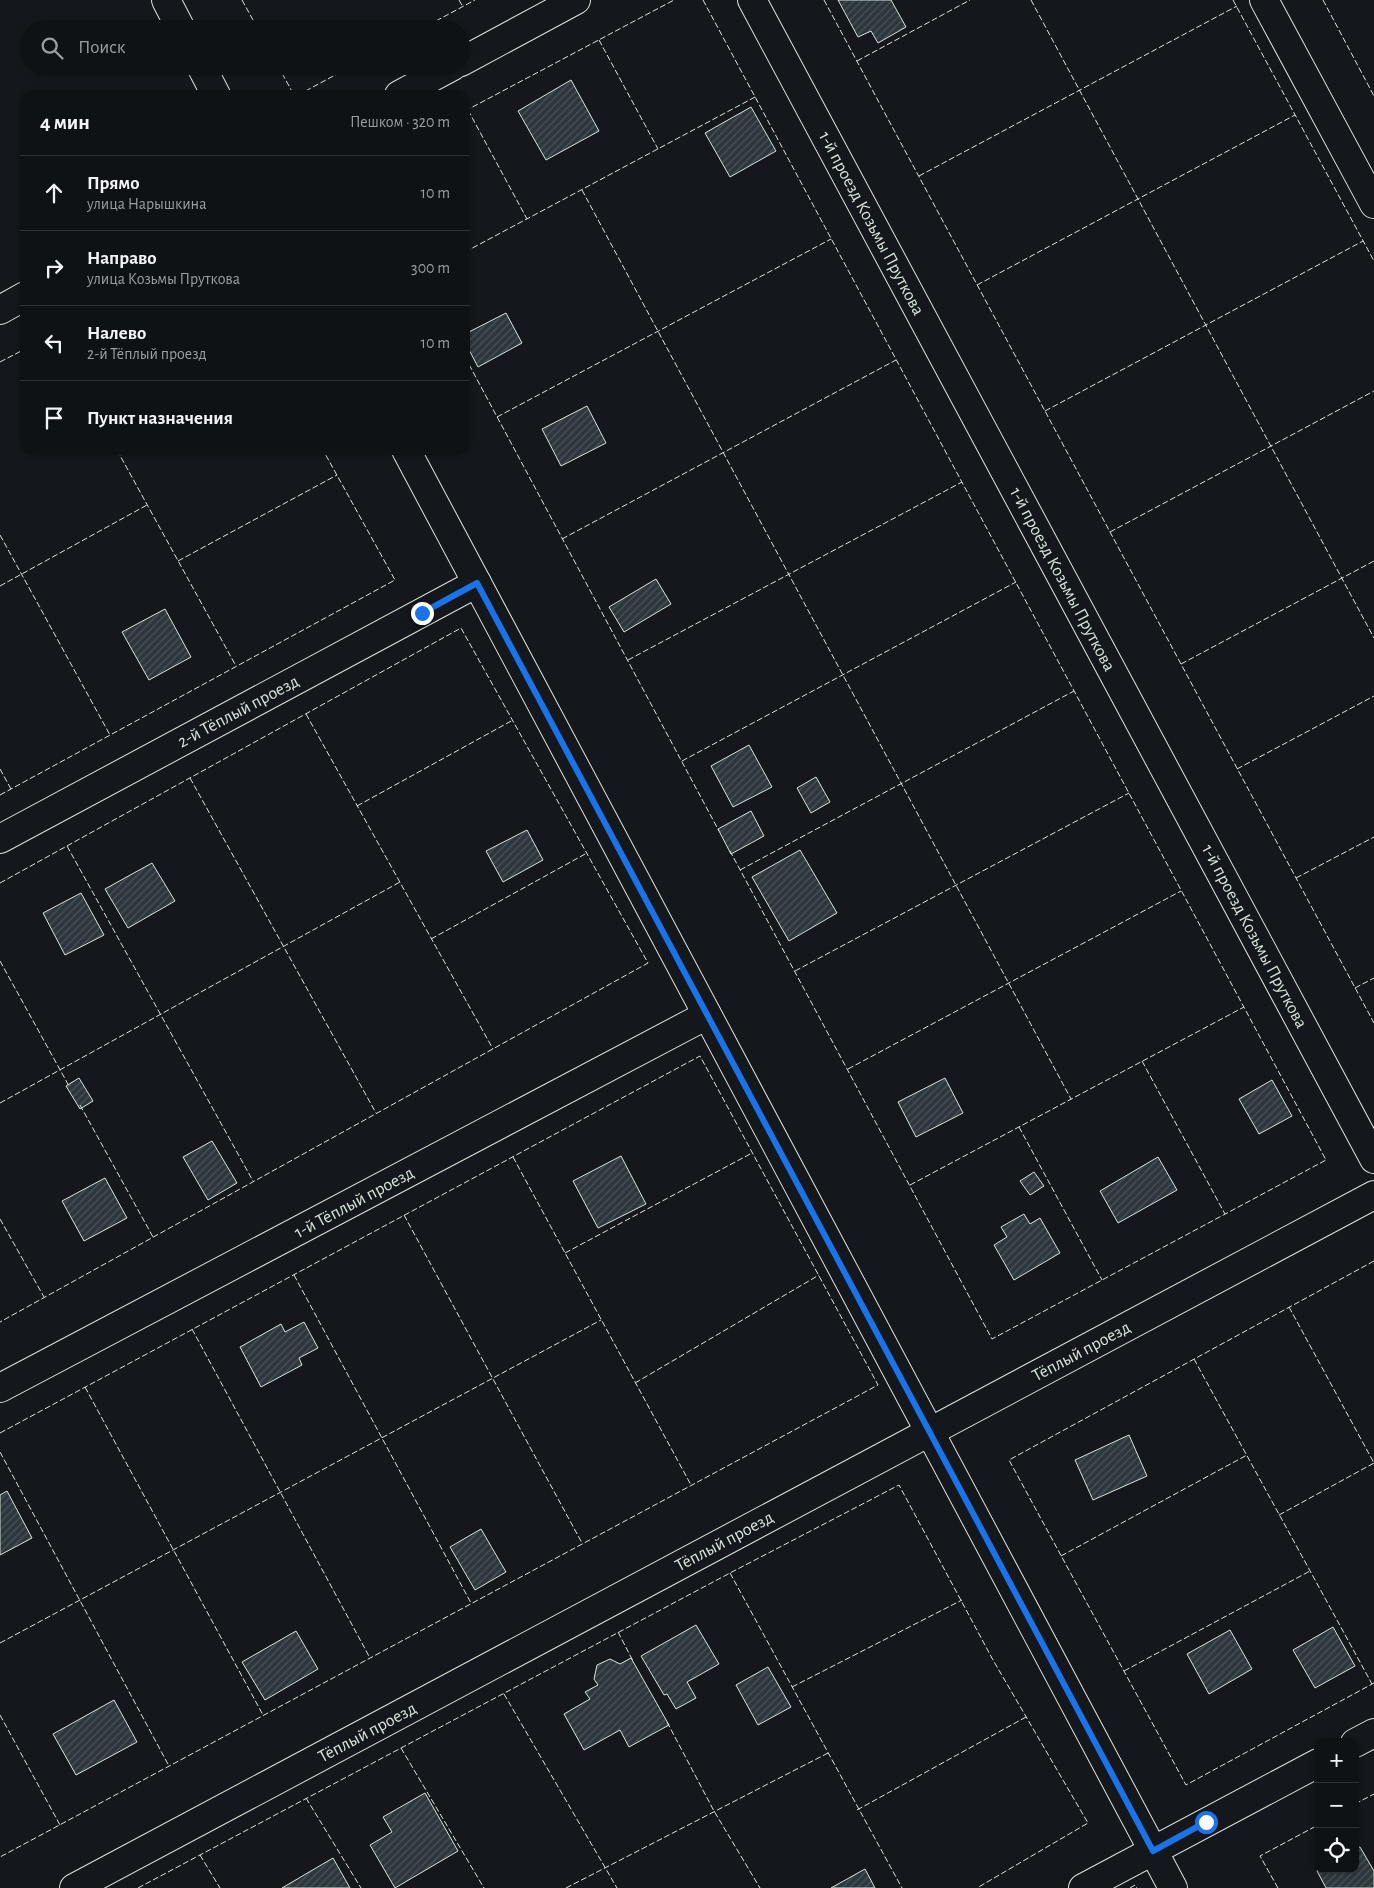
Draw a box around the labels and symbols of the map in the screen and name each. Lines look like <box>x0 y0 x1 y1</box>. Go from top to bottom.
street label: 1-й проезд Козьмы Пруткова <box>815 129 927 318</box>
street label: 1-й проезд Козьмы Пруткова <box>1006 485 1118 674</box>
route end <box>411 602 434 625</box>
street label: 2-й Тёплый проезд <box>175 672 302 751</box>
street label: 1-й проезд Козьмы Пруткова <box>1198 842 1310 1031</box>
street label: 1-й Тёплый проезд <box>292 1164 417 1242</box>
street label: Тёплый проезд <box>1029 1318 1134 1385</box>
street label: Тёплый проезд <box>672 1508 777 1575</box>
street label: Тёплый проезд <box>315 1699 420 1766</box>
route start <box>1195 1811 1218 1834</box>

